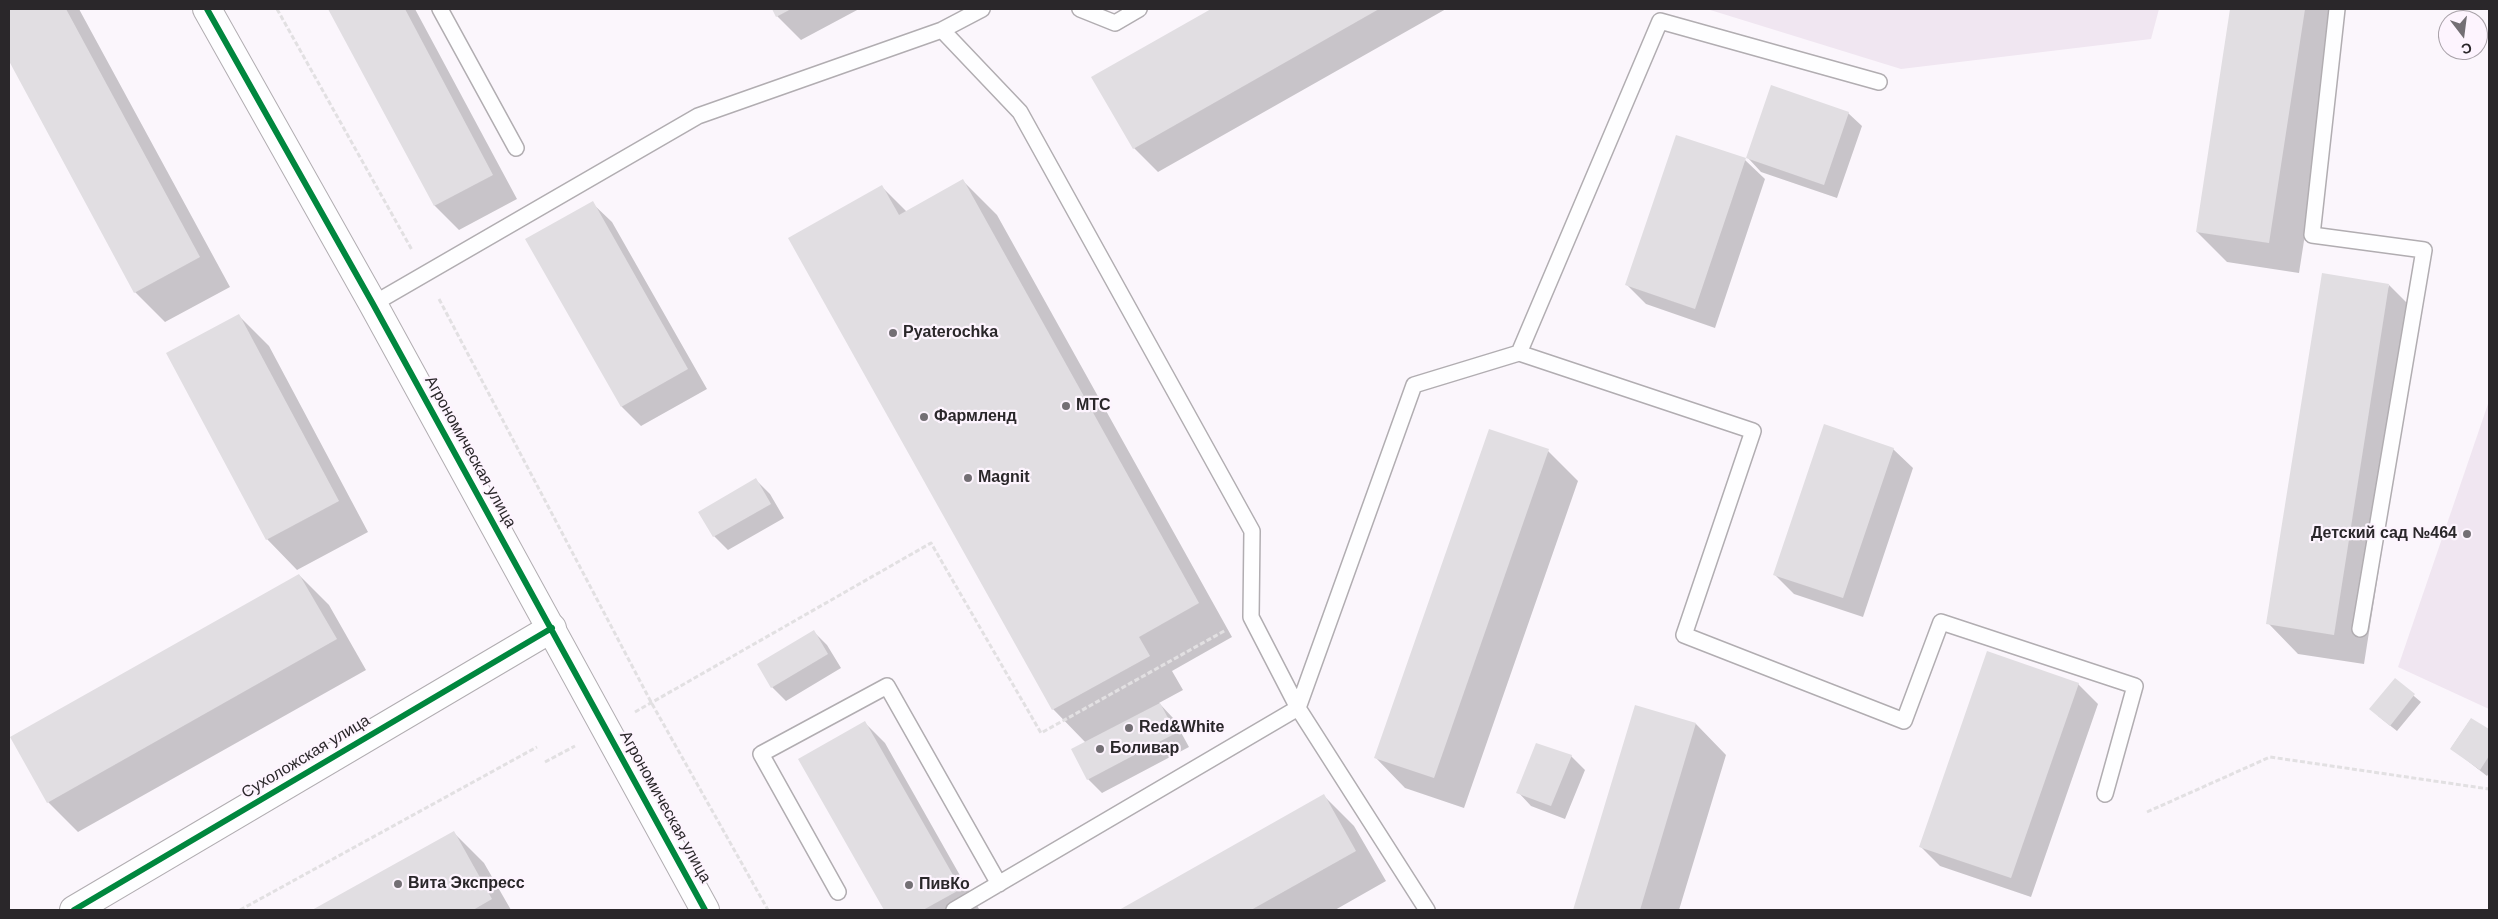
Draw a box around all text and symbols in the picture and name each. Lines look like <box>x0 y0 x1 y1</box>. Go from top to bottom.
north arrow <box>2438 10 2488 60</box>
text: С <box>2460 39 2474 58</box>
place label: Pyaterochka <box>903 323 998 343</box>
marker: Pyaterochka <box>887 327 899 339</box>
street label: Агрономическая улица <box>420 373 520 531</box>
place label: МТС <box>1076 396 1111 416</box>
marker: МТС <box>1060 400 1072 412</box>
place label: Фармленд <box>934 407 1017 427</box>
marker: Фармленд <box>918 411 930 423</box>
place label: Magnit <box>978 468 1030 488</box>
marker: Magnit <box>962 472 974 484</box>
place label: Детский сад №464 <box>2311 524 2457 544</box>
marker: Детский сад №464 <box>2461 528 2473 540</box>
street label: Сухоложская улица <box>238 711 374 803</box>
place label: Red&White <box>1139 718 1224 738</box>
marker: Red&White <box>1123 722 1135 734</box>
street label: Агрономическая улица <box>615 728 715 886</box>
place label: Боливар <box>1110 739 1179 759</box>
marker: Боливар <box>1094 743 1106 755</box>
place label: Вита Экспресс <box>408 874 525 894</box>
place label: ПивКо <box>919 875 970 895</box>
marker: Вита Экспресс <box>392 878 404 890</box>
marker: ПивКо <box>903 879 915 891</box>

